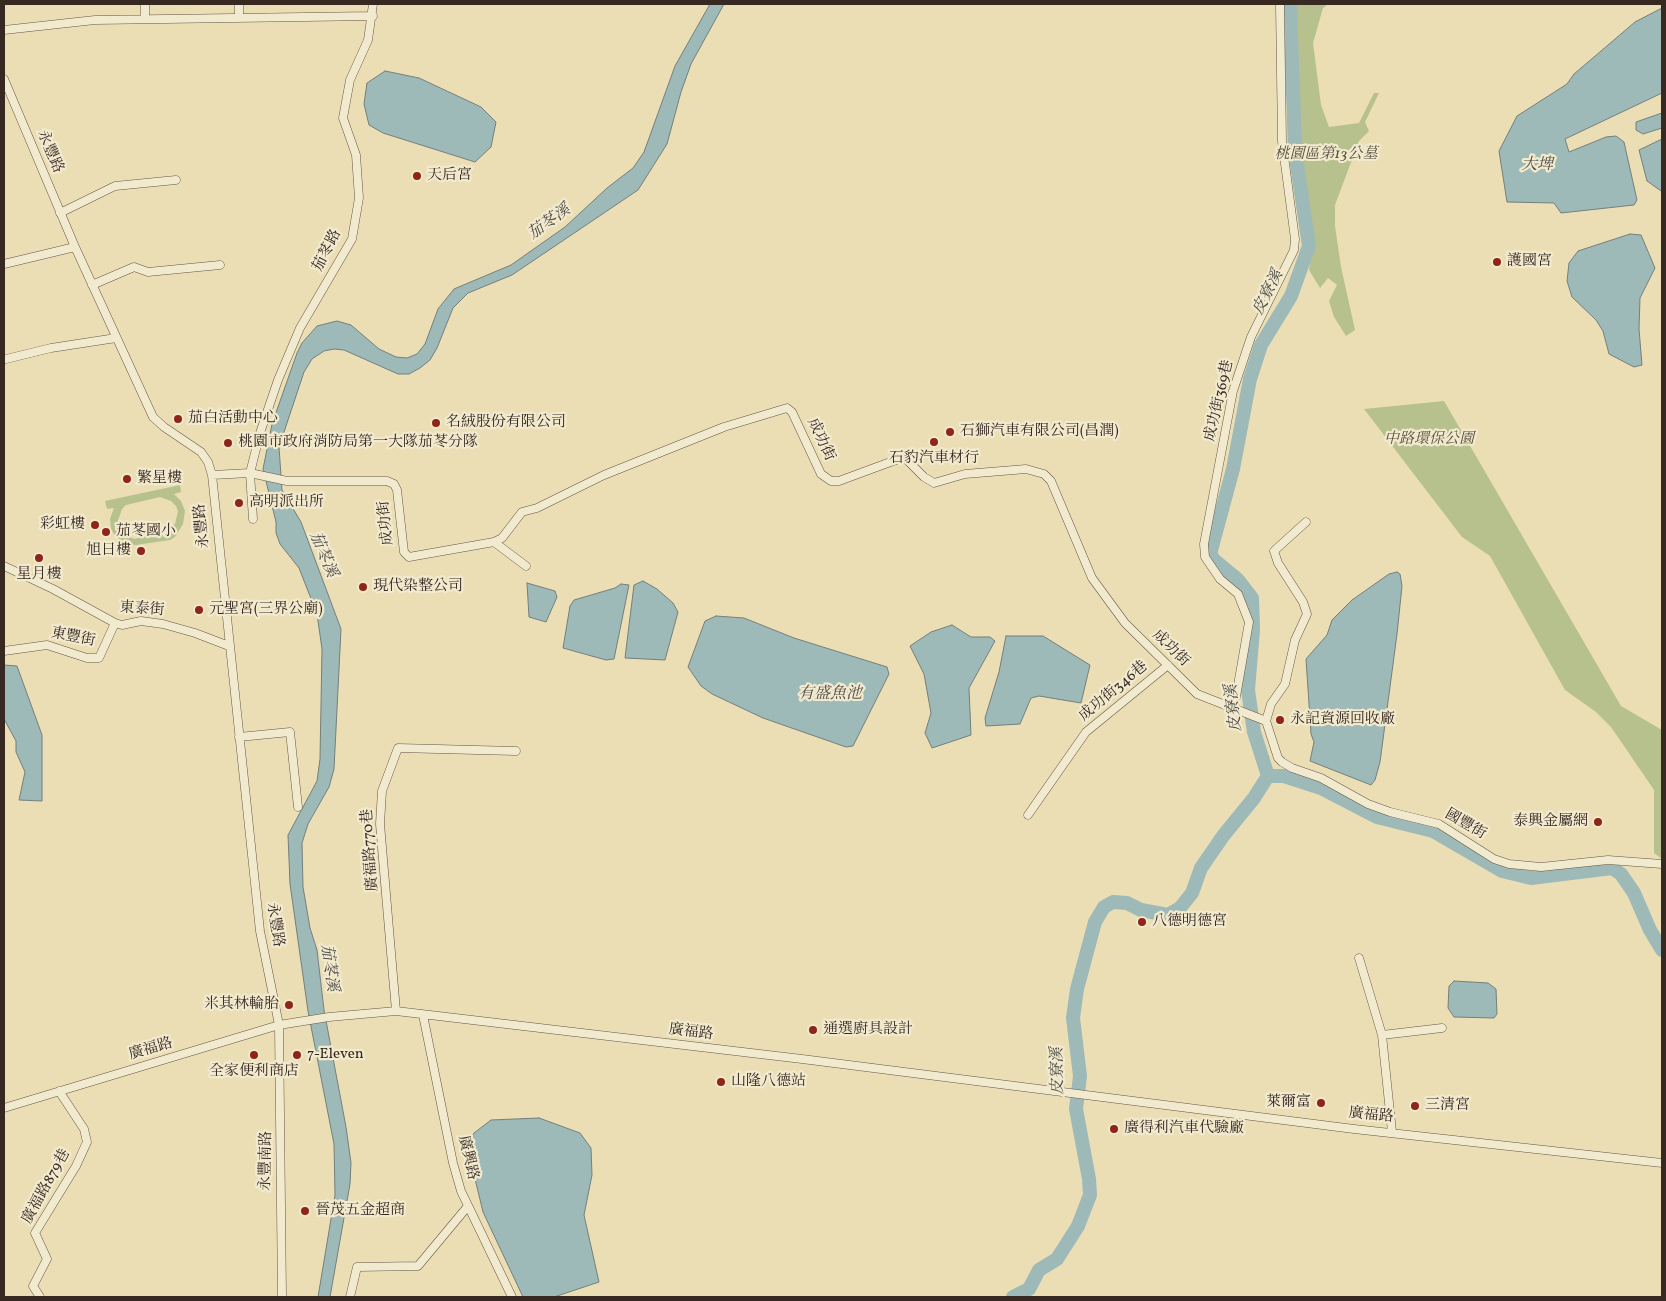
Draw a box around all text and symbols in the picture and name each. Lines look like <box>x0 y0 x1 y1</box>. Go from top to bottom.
street label: 永豐路 <box>32 128 66 176</box>
park label: 桃園區第13公墓 <box>1275 146 1377 164</box>
water label: 大埤 <box>1521 156 1553 176</box>
place label: 天后宮 <box>427 167 472 185</box>
marker: 天后宮 <box>411 170 423 182</box>
water label: 茄苳溪 <box>525 201 575 245</box>
street label: 茄苳路 <box>310 227 346 275</box>
place label: 護國宮 <box>1507 253 1552 271</box>
marker: 護國宮 <box>1491 256 1503 268</box>
water label: 皮寮溪 <box>1250 267 1288 319</box>
street label: 成功街369巷 <box>1202 359 1238 443</box>
place label: 茄白活動中心 <box>188 410 278 428</box>
marker: 茄白活動中心 <box>172 413 184 425</box>
place label: 名絨股份有限公司 <box>446 414 566 432</box>
street label: 成功街 <box>802 416 838 464</box>
marker: 名絨股份有限公司 <box>430 417 442 429</box>
place label: 石獅汽車有限公司(昌潤) <box>960 423 1119 441</box>
marker: 石獅汽車有限公司(昌潤) <box>944 426 956 438</box>
park label: 中路環保公園 <box>1384 431 1474 449</box>
place label: 桃園市政府消防局第一大隊茄苳分隊 <box>238 434 478 452</box>
marker: 石豹汽車材行 <box>928 436 940 448</box>
marker: 桃園市政府消防局第一大隊茄苳分隊 <box>222 437 234 449</box>
place label: 石豹汽車材行 <box>889 450 979 468</box>
place label: 繁星樓 <box>137 470 182 488</box>
marker: 繁星樓 <box>121 473 133 485</box>
place label: 高明派出所 <box>249 494 324 512</box>
marker: 高明派出所 <box>233 497 245 509</box>
street label: 成功街 <box>376 500 398 546</box>
street label: 永豐路 <box>192 503 214 549</box>
place label: 彩虹樓 <box>40 516 85 534</box>
marker: 彩虹樓 <box>89 519 101 531</box>
place label: 茄苳國小 <box>116 523 176 541</box>
marker: 茄苳國小 <box>100 526 112 538</box>
water label: 茄苳溪 <box>304 529 340 581</box>
place label: 旭日樓 <box>86 542 131 560</box>
marker: 旭日樓 <box>135 545 147 557</box>
marker: 星月樓 <box>33 552 45 564</box>
place label: 星月樓 <box>17 566 61 584</box>
place label: 現代染整公司 <box>373 578 463 596</box>
marker: 現代染整公司 <box>357 581 369 593</box>
street label: 東泰街 <box>119 599 165 621</box>
place label: 元聖宮(三界公廟) <box>209 601 323 619</box>
marker: 元聖宮(三界公廟) <box>193 604 205 616</box>
street label: 東豐街 <box>49 625 97 651</box>
street label: 成功街 <box>1148 627 1192 671</box>
street label: 成功街346巷 <box>1076 658 1152 726</box>
water label: 皮寮溪 <box>1223 683 1247 733</box>
water label: 有盛魚池 <box>798 685 862 705</box>
place label: 永記資源回收廠 <box>1290 711 1395 729</box>
marker: 永記資源回收廠 <box>1274 714 1286 726</box>
street label: 國豐街 <box>1441 806 1489 844</box>
street label: 廣福路770巷 <box>359 808 383 892</box>
place label: 泰興金屬網 <box>1513 813 1588 831</box>
marker: 泰興金屬網 <box>1592 816 1604 828</box>
street label: 永豐路 <box>262 901 286 949</box>
place label: 八德明德宮 <box>1152 913 1227 931</box>
marker: 八德明德宮 <box>1136 916 1148 928</box>
water label: 茄苳溪 <box>315 943 341 993</box>
place label: 米其林輪胎 <box>204 996 279 1014</box>
marker: 米其林輪胎 <box>283 999 295 1011</box>
street label: 廣福路 <box>668 1021 714 1045</box>
place label: 通選廚具設計 <box>823 1021 913 1039</box>
marker: 通選廚具設計 <box>807 1024 819 1036</box>
street label: 廣福路 <box>127 1035 175 1065</box>
place label: 7-Eleven <box>307 1046 364 1064</box>
water label: 皮寮溪 <box>1049 1047 1069 1095</box>
marker: 全家便利商店 <box>248 1049 260 1061</box>
marker: 7-Eleven <box>291 1049 303 1061</box>
place label: 全家便利商店 <box>209 1063 299 1081</box>
place label: 山隆八德站 <box>731 1073 806 1091</box>
marker: 山隆八德站 <box>715 1076 727 1088</box>
place label: 萊爾富 <box>1266 1094 1311 1112</box>
marker: 萊爾富 <box>1315 1097 1327 1109</box>
place label: 三清宮 <box>1425 1097 1470 1115</box>
marker: 三清宮 <box>1409 1100 1421 1112</box>
street label: 廣福路 <box>1348 1105 1394 1127</box>
place label: 廣得利汽車代驗廠 <box>1124 1120 1244 1138</box>
marker: 廣得利汽車代驗廠 <box>1108 1123 1120 1135</box>
street label: 永豐南路 <box>257 1131 277 1191</box>
street label: 廣興路 <box>453 1134 481 1182</box>
street label: 廣福路879巷 <box>19 1147 75 1227</box>
place label: 晉茂五金超商 <box>315 1202 405 1220</box>
marker: 晉茂五金超商 <box>299 1205 311 1217</box>

